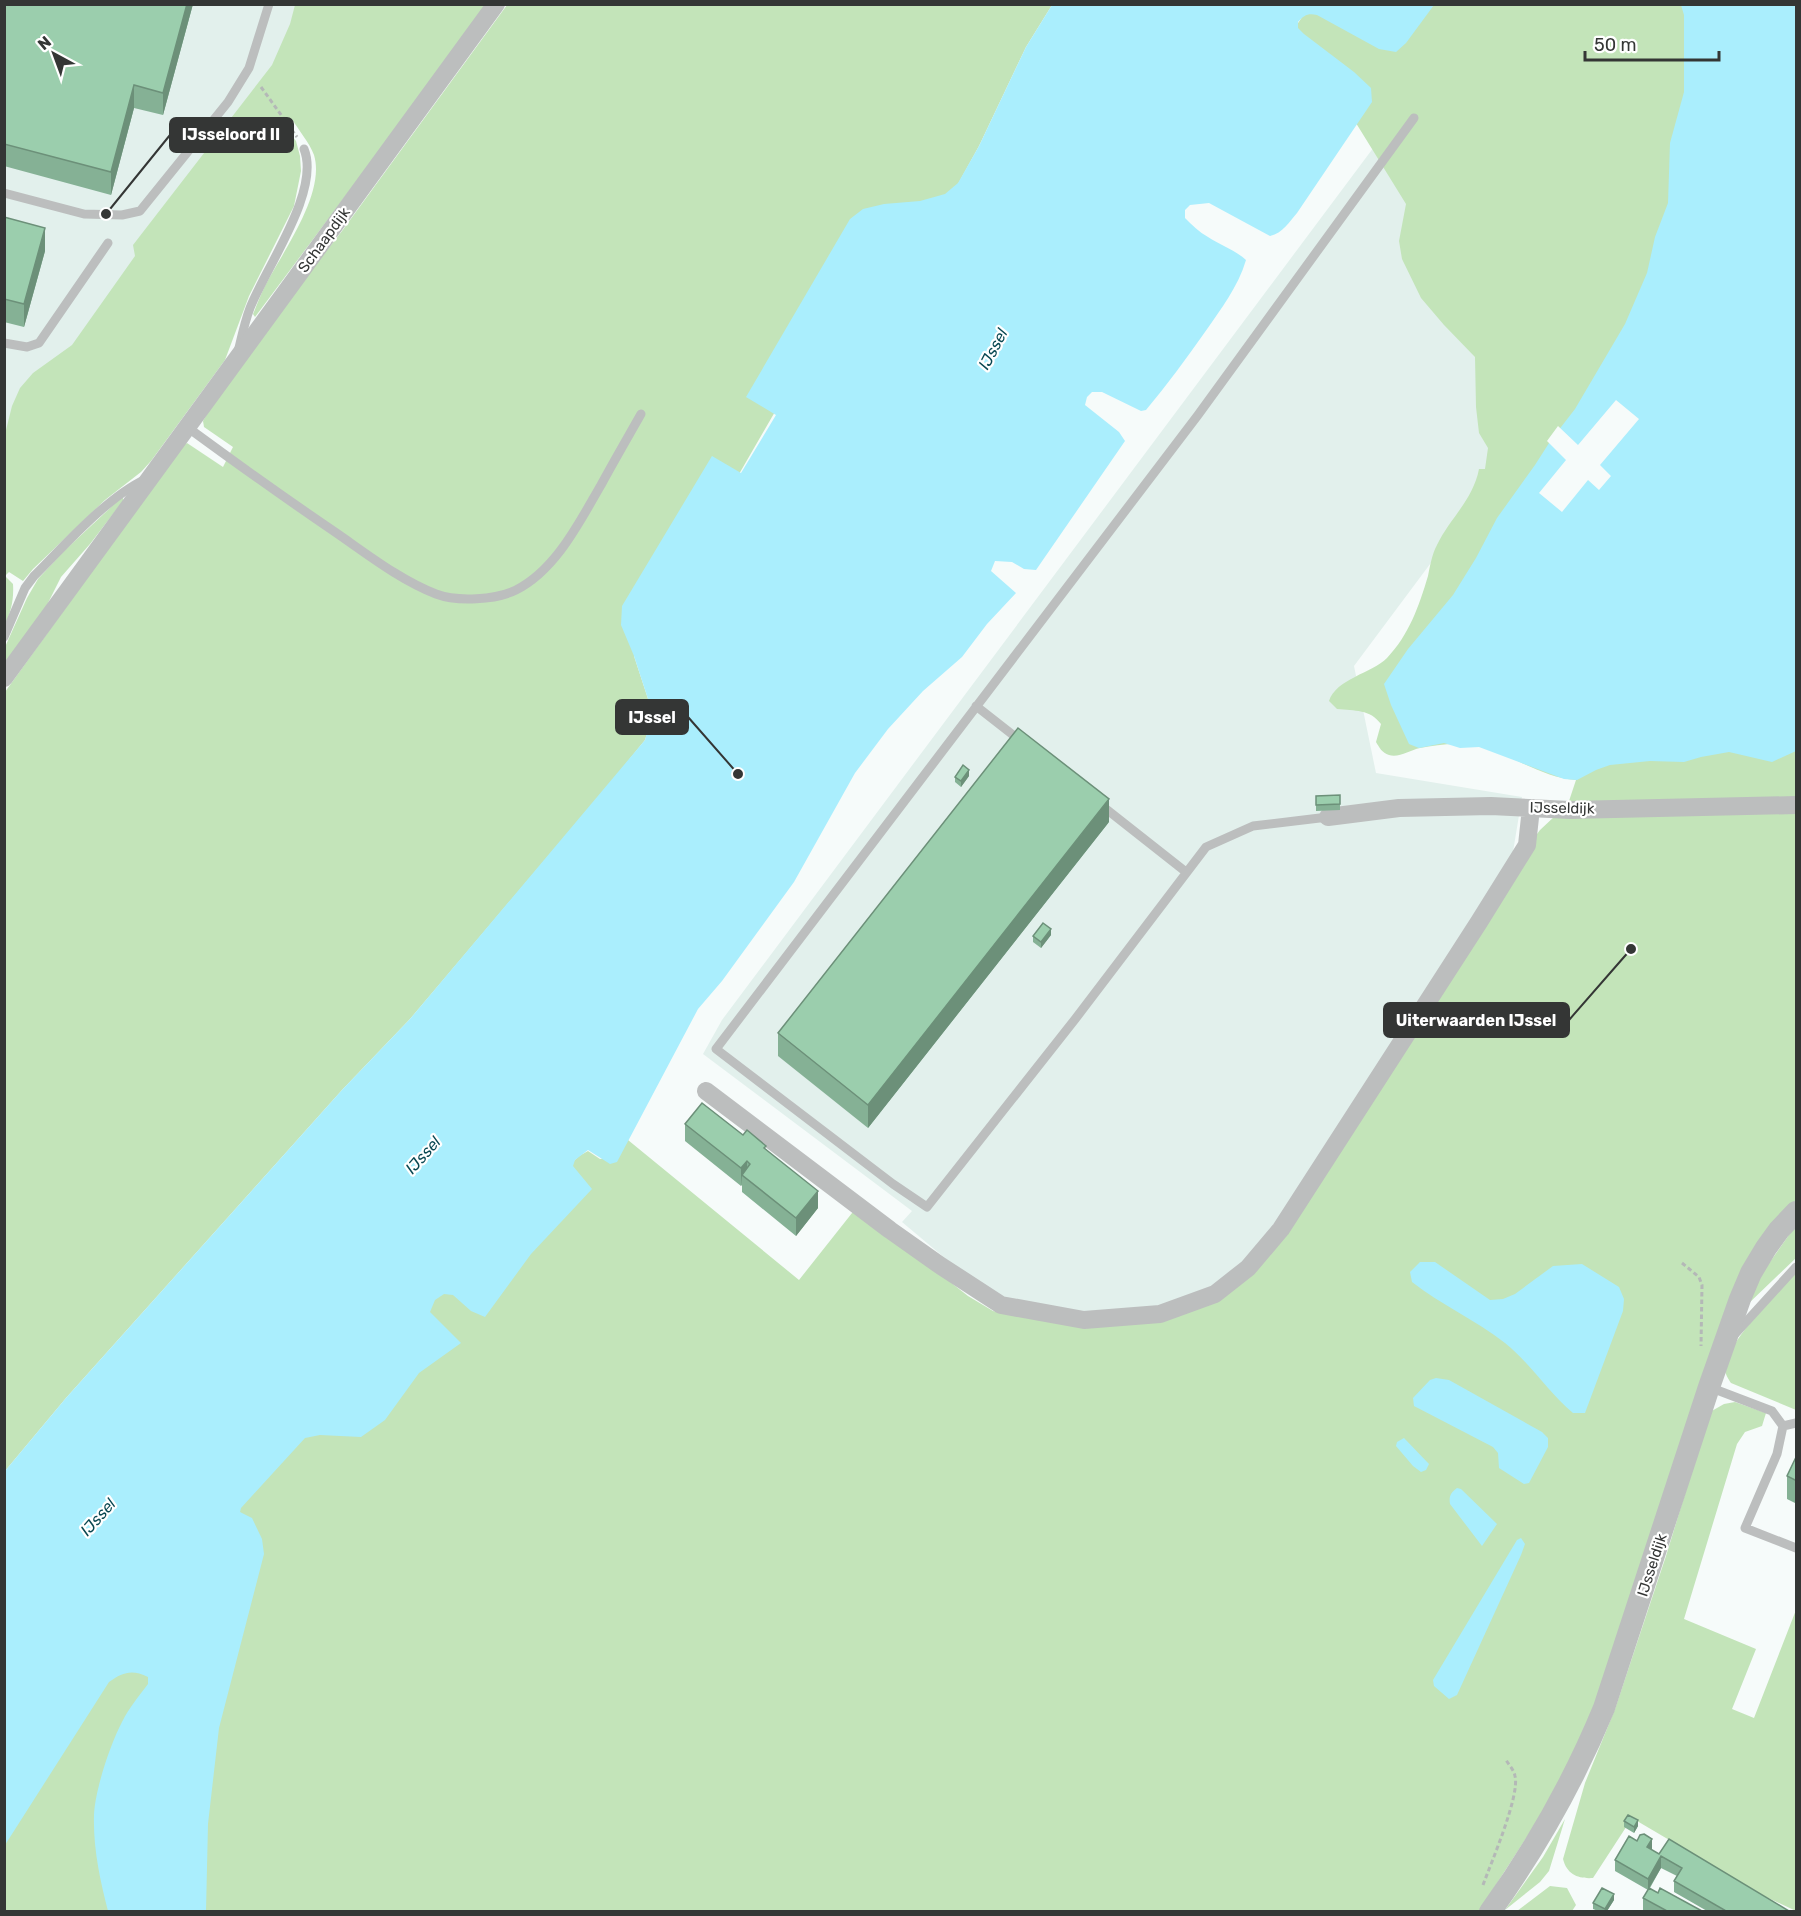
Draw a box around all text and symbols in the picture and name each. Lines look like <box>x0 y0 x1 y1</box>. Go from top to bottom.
north arrow <box>24 24 84 84</box>
scale bar <box>1585 24 1718 62</box>
text: N <box>34 32 55 54</box>
text: 50 m <box>1594 34 1637 56</box>
callout: IJsseloord II <box>170 118 293 152</box>
text: IJsseloord II <box>182 125 280 144</box>
street label: Schaapdijk <box>294 204 354 276</box>
water label: IJssel <box>974 324 1012 373</box>
callout: IJssel <box>616 700 688 734</box>
text: IJssel <box>628 708 676 727</box>
street label: IJsseldijk <box>1529 798 1595 818</box>
callout: Uiterwaarden IJssel <box>1384 1003 1569 1037</box>
text: Uiterwaarden IJssel <box>1396 1011 1556 1030</box>
water label: IJssel <box>401 1132 445 1178</box>
water label: IJssel <box>76 1494 120 1540</box>
street label: IJsseldijk <box>1633 1531 1671 1599</box>

